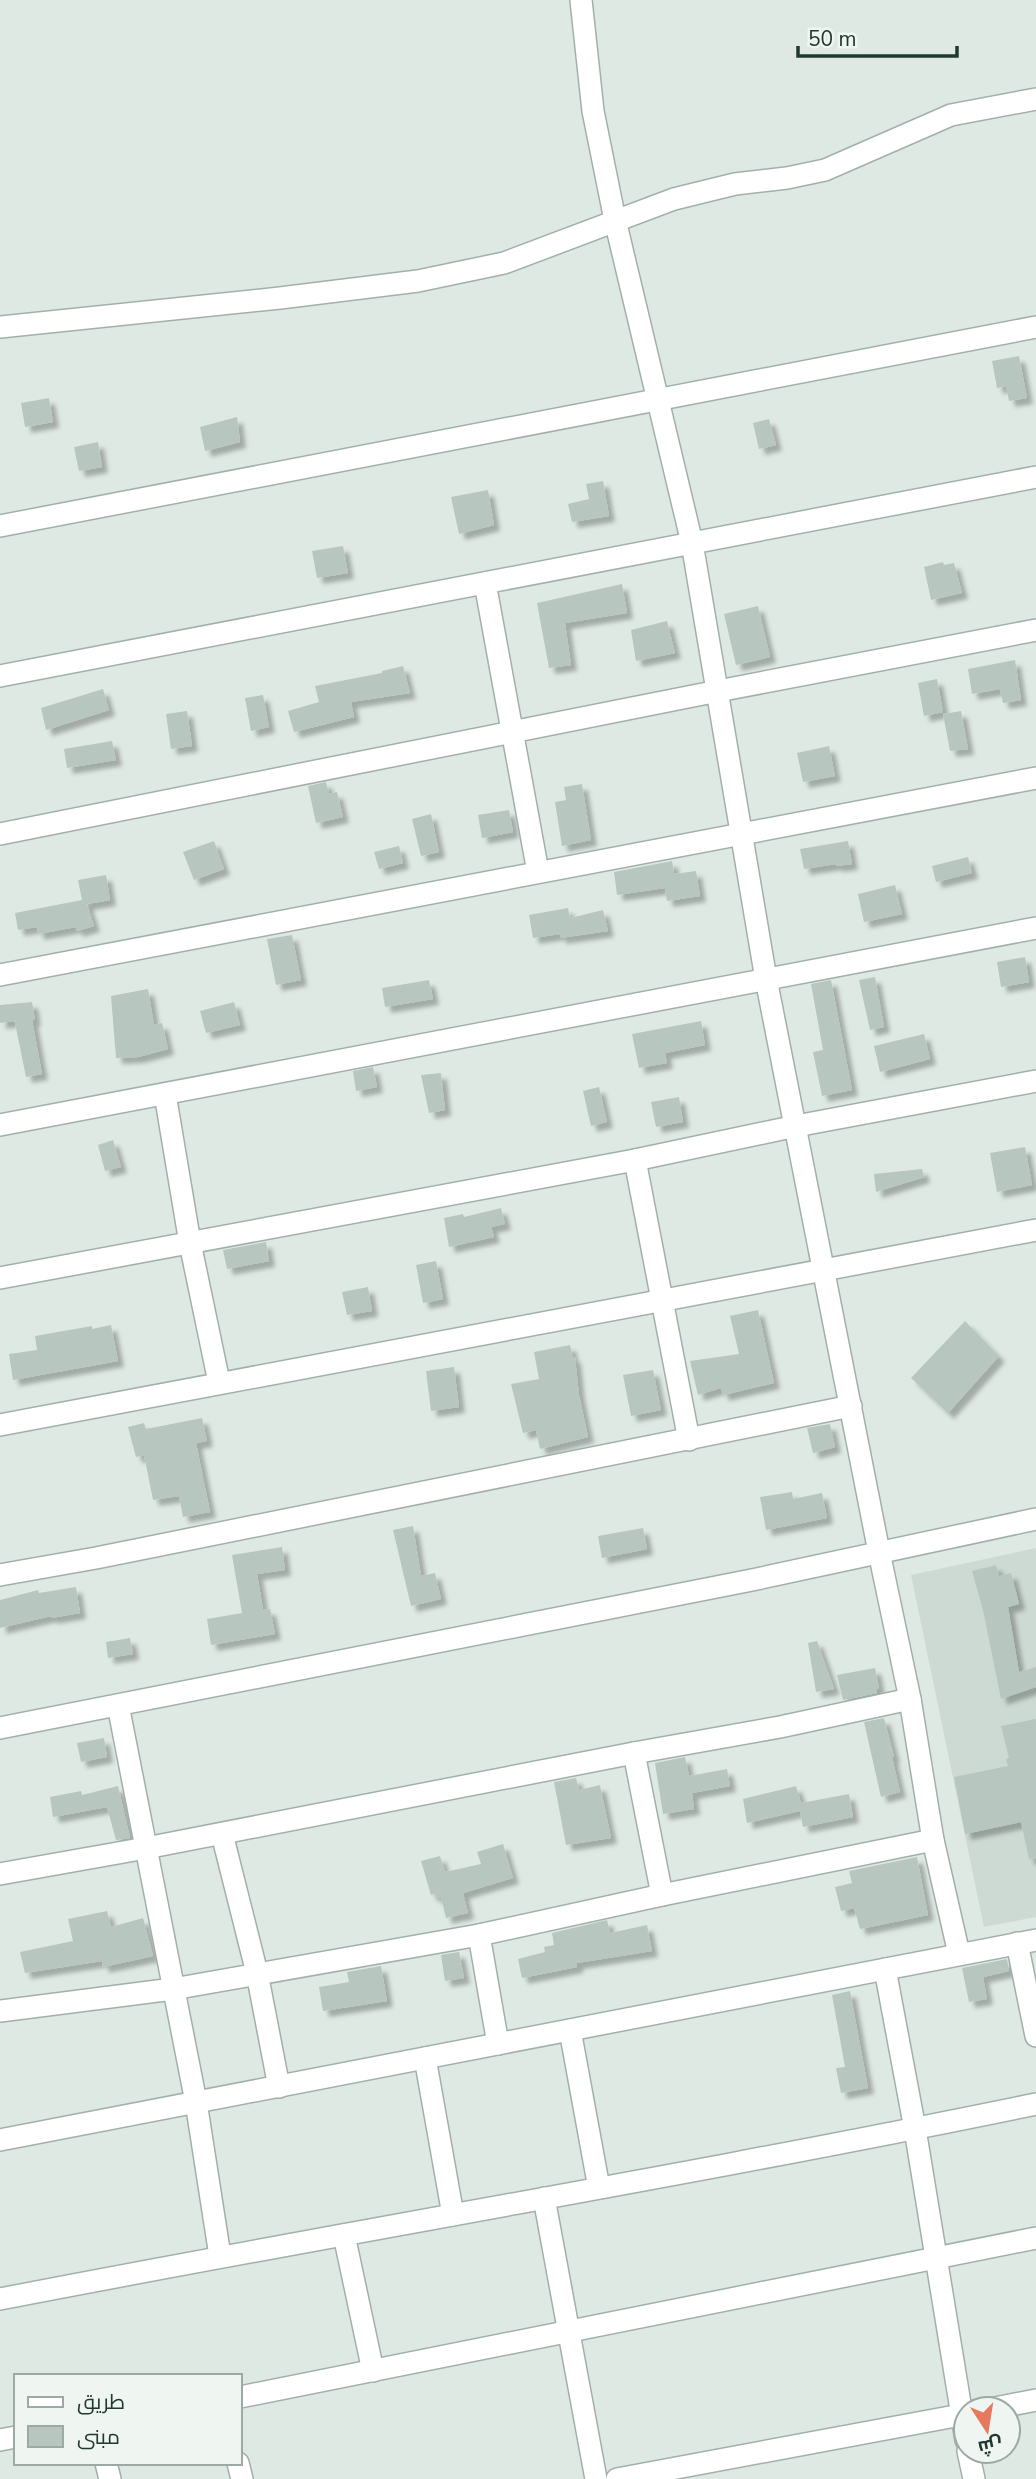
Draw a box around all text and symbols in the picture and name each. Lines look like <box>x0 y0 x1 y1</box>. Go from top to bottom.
scale bar <box>798 14 957 58</box>
text: 50 m <box>808 25 857 53</box>
legend <box>14 2374 242 2465</box>
text: طريق <box>77 2388 125 2416</box>
north arrow <box>952 2395 1022 2465</box>
text: مبنى <box>77 2423 120 2451</box>
text: ش <box>976 2430 1005 2461</box>

